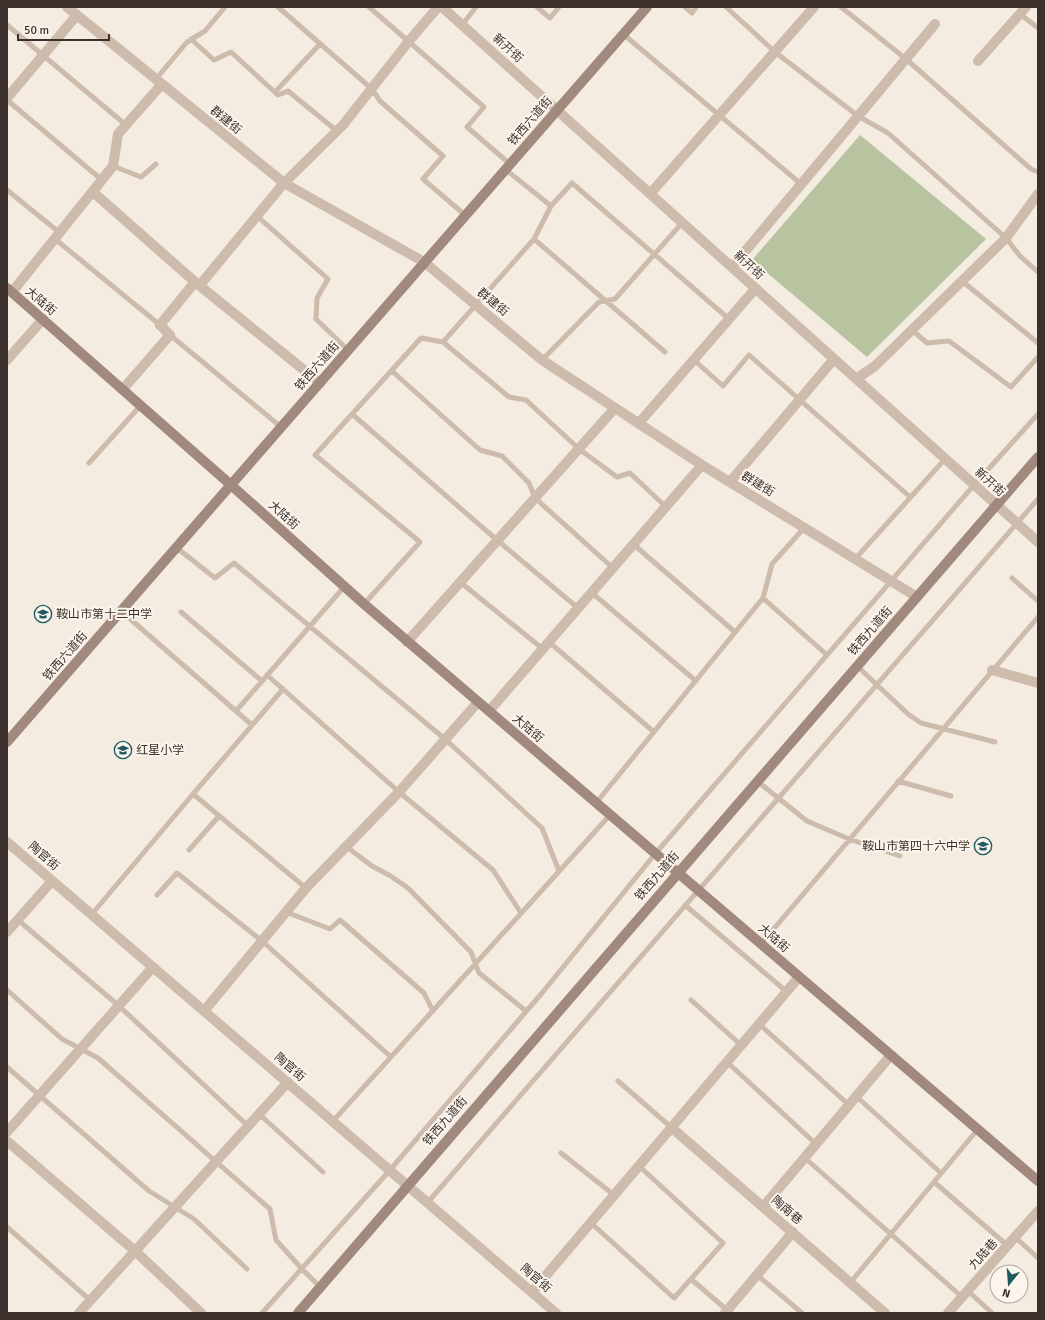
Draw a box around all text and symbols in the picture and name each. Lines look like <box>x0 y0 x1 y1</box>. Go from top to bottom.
scale bar <box>18 16 109 42</box>
text: 50 m <box>24 23 49 38</box>
street label: 新开街 <box>489 31 526 66</box>
street label: 铁西六道街 <box>505 94 556 149</box>
street label: 群建街 <box>207 103 244 138</box>
street label: 新开街 <box>730 248 767 283</box>
street label: 大陆街 <box>22 284 59 319</box>
street label: 群建街 <box>474 285 511 320</box>
street label: 铁西六道街 <box>292 339 343 394</box>
street label: 新开街 <box>971 465 1008 500</box>
street label: 群建街 <box>738 469 777 500</box>
street label: 大陆街 <box>265 498 302 533</box>
school or university icon: 鞍山市第十二中学 <box>33 604 53 624</box>
street label: 铁西九道街 <box>845 604 896 659</box>
place label: 鞍山市第十二中学 <box>56 607 152 622</box>
street label: 铁西六道街 <box>40 629 91 684</box>
street label: 大陆街 <box>509 711 546 746</box>
school or university icon: 红星小学 <box>113 740 133 760</box>
place label: 红星小学 <box>136 743 184 758</box>
school or university icon: 鞍山市第四十六中学 <box>973 836 993 856</box>
street label: 陶官街 <box>25 839 62 874</box>
place label: 鞍山市第四十六中学 <box>862 839 970 854</box>
street label: 铁西九道街 <box>632 849 683 904</box>
street label: 大陆街 <box>755 921 792 956</box>
street label: 陶官街 <box>271 1050 308 1085</box>
street label: 铁西九道街 <box>420 1094 471 1149</box>
street label: 陶南巷 <box>768 1193 805 1228</box>
street label: 九陆巷 <box>966 1236 1001 1273</box>
street label: 陶官街 <box>517 1261 554 1296</box>
north arrow <box>989 1264 1029 1304</box>
text: N <box>1001 1286 1012 1300</box>

